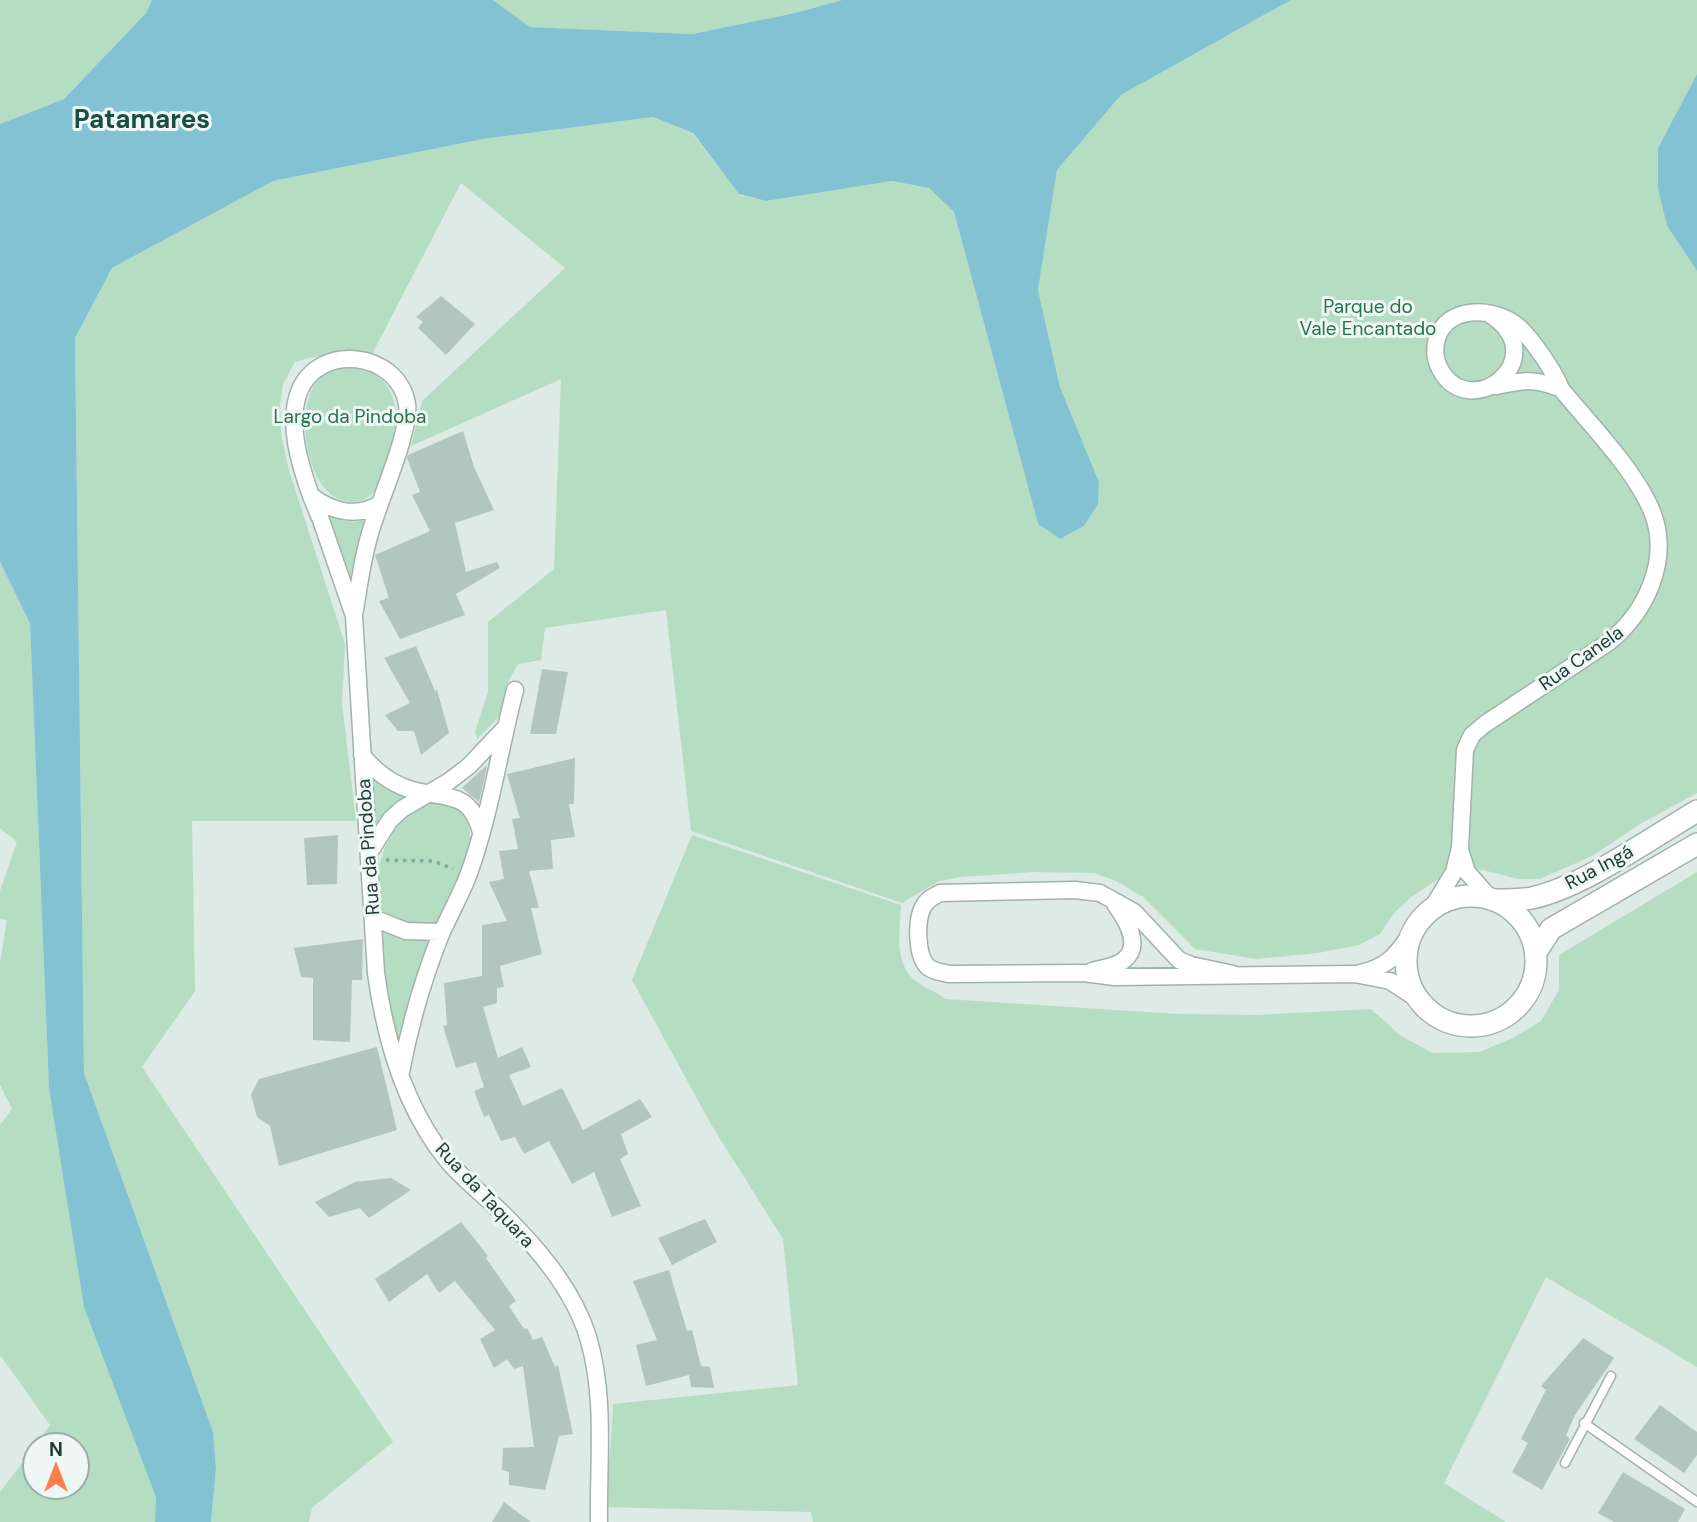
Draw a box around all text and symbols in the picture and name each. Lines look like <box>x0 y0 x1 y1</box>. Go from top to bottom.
district label: Patamares <box>74 102 210 136</box>
park label: Parque do Vale Encantado <box>1300 294 1436 341</box>
park label: Largo da Pindoba <box>274 404 426 429</box>
street label: Rua Canela <box>1534 620 1628 696</box>
street label: Rua da Pindoba <box>351 778 385 916</box>
street label: Rua Ingá <box>1561 839 1637 895</box>
street label: Rua da Taquara <box>430 1137 540 1253</box>
north arrow <box>21 1431 91 1501</box>
text: N <box>49 1437 63 1462</box>

